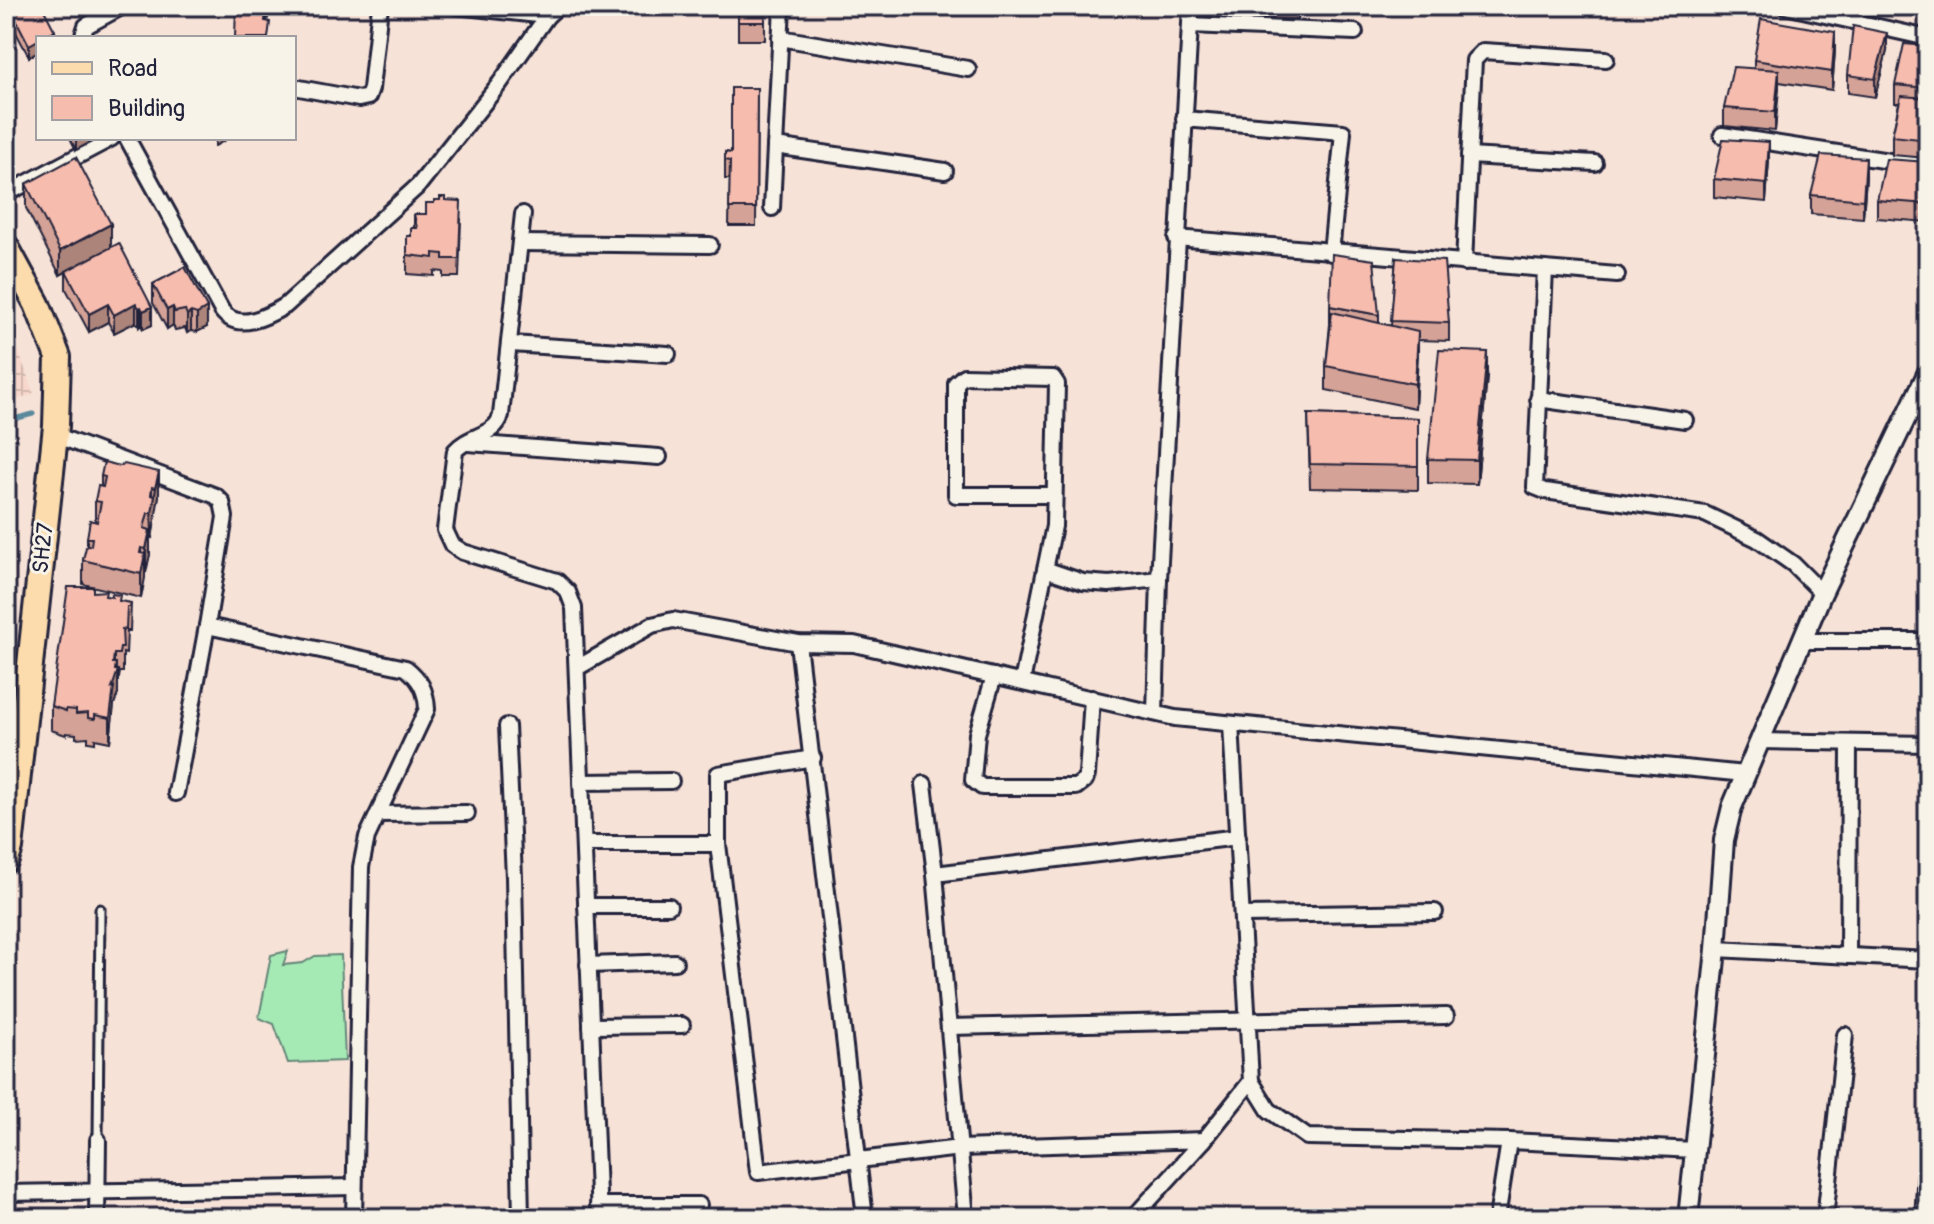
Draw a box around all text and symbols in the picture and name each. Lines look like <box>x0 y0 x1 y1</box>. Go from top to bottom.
legend <box>36 36 296 140</box>
text: Road <box>108 54 158 83</box>
text: Building <box>108 94 185 123</box>
street label: SH27 <box>26 521 60 575</box>

